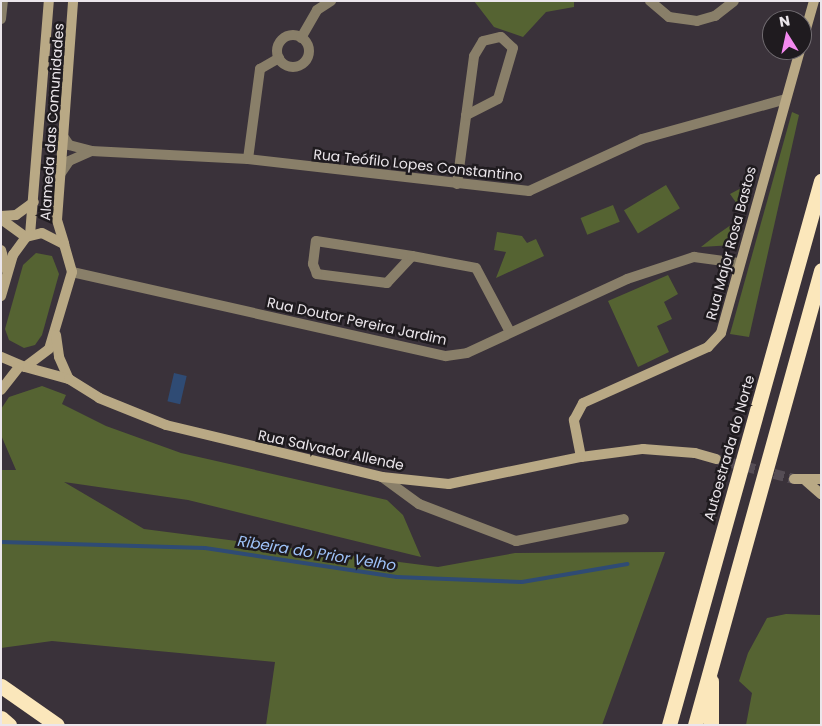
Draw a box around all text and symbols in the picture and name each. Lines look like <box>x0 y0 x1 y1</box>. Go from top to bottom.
north arrow <box>762 10 812 60</box>
text: N <box>778 10 791 32</box>
street label: Alameda das Comunidades <box>37 23 67 221</box>
street label: Rua Teófilo Lopes Constantino <box>313 146 523 184</box>
street label: Rua Major Rosa Bastos <box>702 164 760 322</box>
street label: Rua Doutor Pereira Jardim <box>266 294 448 348</box>
street label: Autoestrada do Norte <box>700 373 758 523</box>
street label: Rua Salvador Allende <box>257 426 405 474</box>
water label: Ribeira do Prior Velho <box>236 532 398 574</box>

